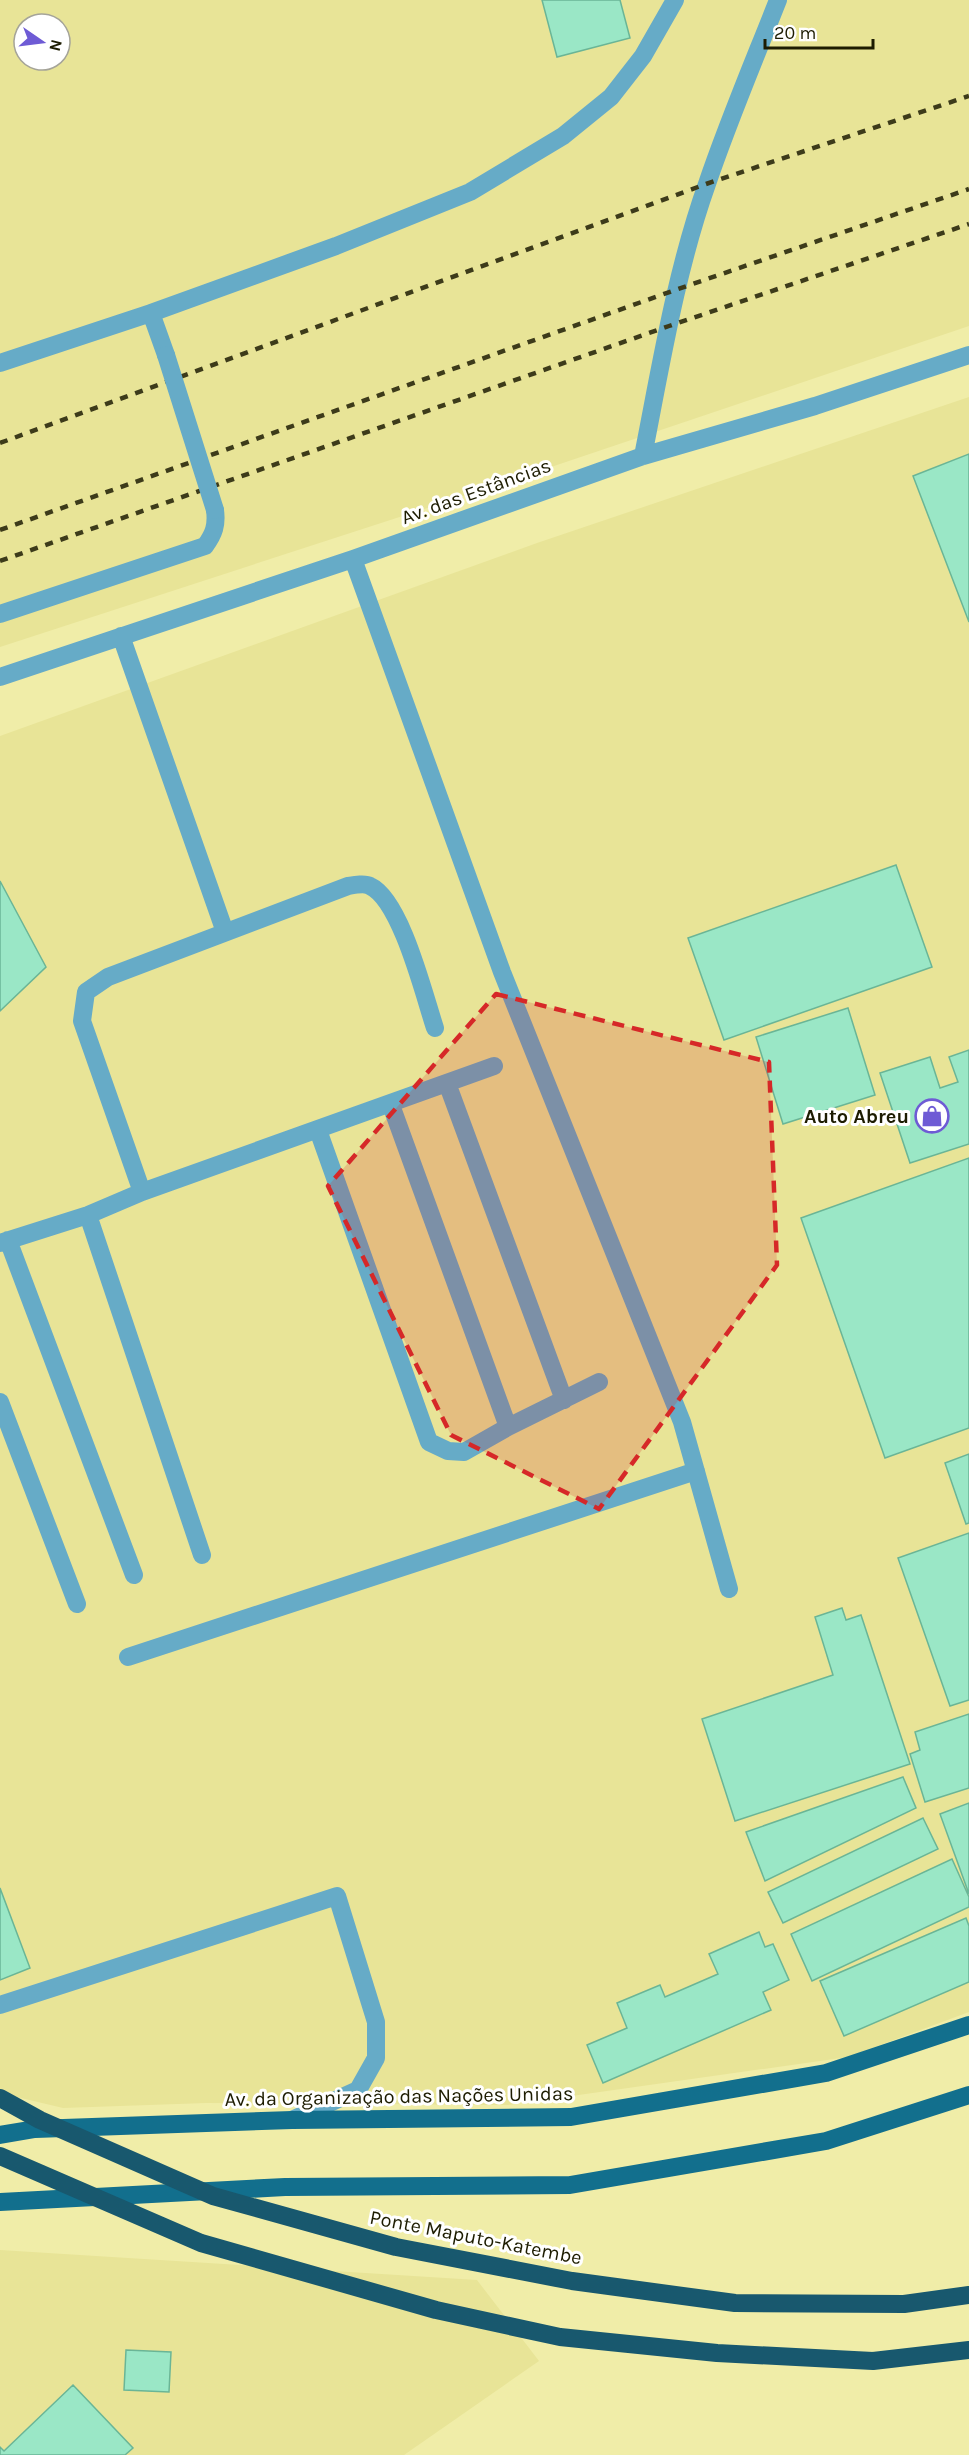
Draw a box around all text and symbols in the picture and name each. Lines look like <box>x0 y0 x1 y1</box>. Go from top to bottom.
north arrow <box>12 12 72 72</box>
scale bar <box>765 12 873 50</box>
text: 20 m <box>774 22 816 44</box>
text: N <box>45 38 67 53</box>
street label: Av. das Estâncias <box>398 454 554 529</box>
shop icon: Auto Abreu <box>914 1098 950 1134</box>
place label: Auto Abreu <box>804 1105 909 1128</box>
street label: Av. da Organização das Nações Unidas <box>224 2082 574 2111</box>
street label: Ponte Maputo-Katembe <box>368 2206 584 2269</box>

